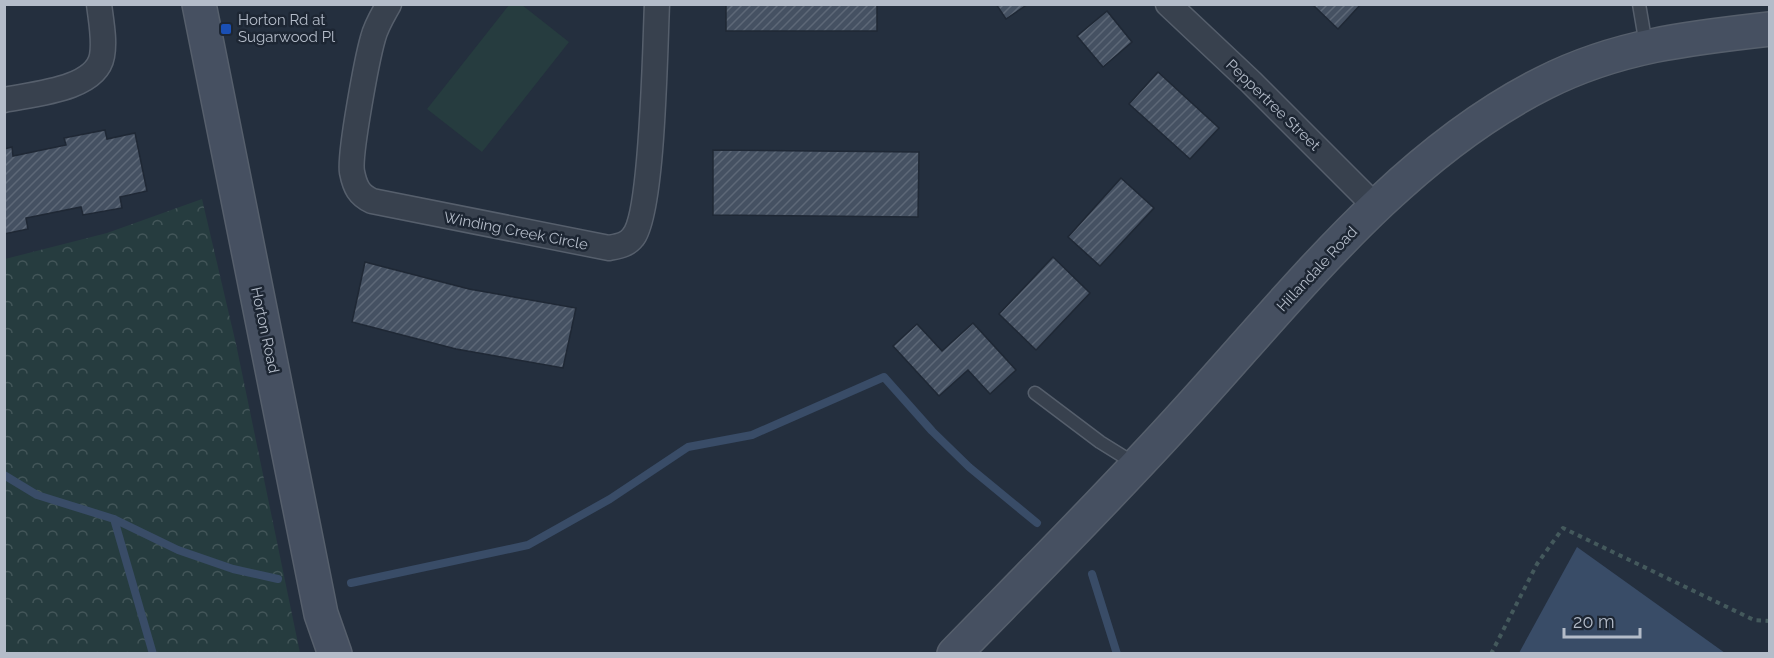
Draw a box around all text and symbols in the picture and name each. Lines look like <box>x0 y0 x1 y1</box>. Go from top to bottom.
place label: Horton Rd at Sugarwood Pl <box>238 11 336 46</box>
marker: Horton Rd at Sugarwood Pl <box>219 22 233 36</box>
street label: Peppertree Street <box>1222 56 1324 154</box>
street label: Winding Creek Circle <box>442 208 590 254</box>
street label: Hillandale Road <box>1273 223 1361 315</box>
street label: Horton Road <box>247 285 283 375</box>
scale bar <box>1564 601 1640 639</box>
text: 20 m <box>1573 611 1615 632</box>

